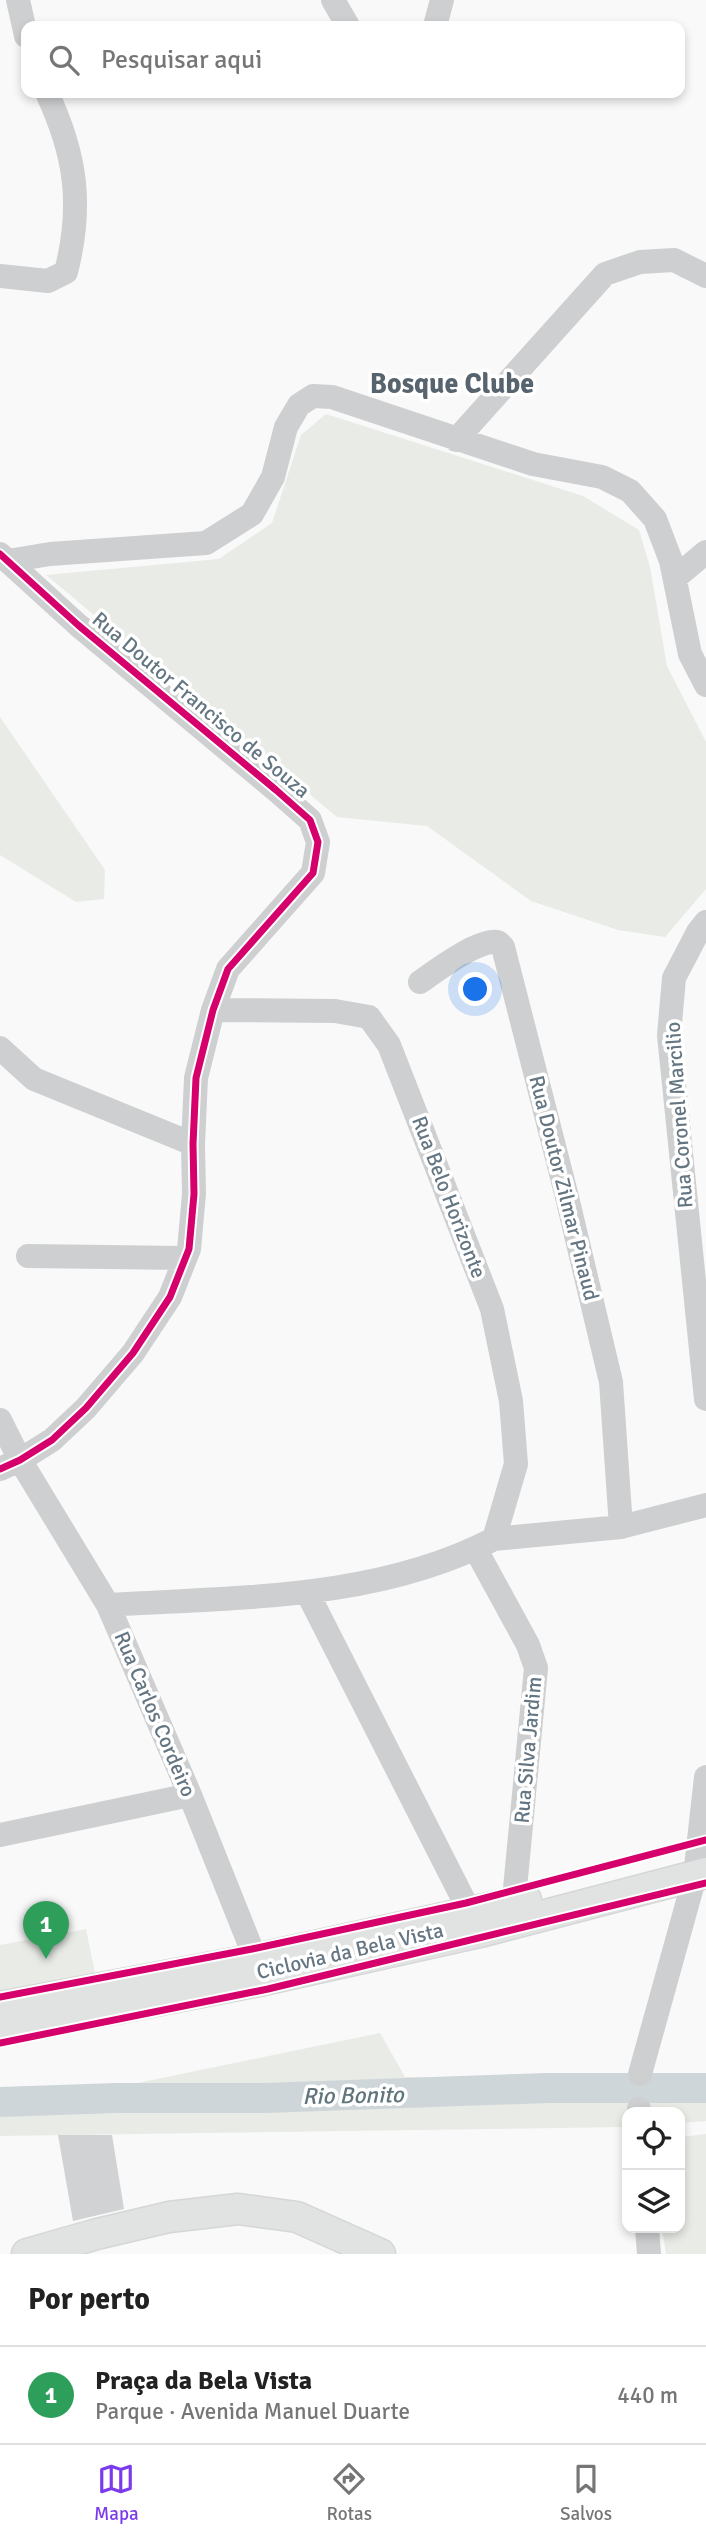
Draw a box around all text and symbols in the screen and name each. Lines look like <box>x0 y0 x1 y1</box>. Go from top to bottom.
search box <box>21 21 685 98</box>
icon: search <box>45 41 83 79</box>
text: Pesquisar aqui <box>101 44 262 76</box>
district label: Bosque Clube <box>370 367 534 401</box>
street label: Rua Doutor Francisco de Souza <box>87 606 315 804</box>
your location <box>458 972 492 1006</box>
street label: Rua Coronel Marcilio <box>660 1021 698 1209</box>
street label: Rua Doutor Zilmar Pinaud <box>523 1073 605 1303</box>
street label: Rua Belo Horizonte <box>406 1112 492 1282</box>
street label: Rua Carlos Cordeiro <box>108 1627 202 1801</box>
street label: Rua Silva Jardim <box>509 1675 547 1825</box>
pin: 1 <box>23 1901 69 1959</box>
street label: Ciclovia da Bela Vista <box>254 1917 446 1985</box>
water label: Rio Bonito <box>302 2080 405 2111</box>
map controls <box>622 2107 685 2233</box>
button: locate <box>622 2107 685 2170</box>
button: layers <box>622 2170 685 2233</box>
text: Por perto <box>28 2281 150 2318</box>
text: Praça da Bela Vista <box>95 2365 312 2397</box>
text: 1 <box>45 2381 57 2410</box>
text: 440 m <box>617 2381 678 2410</box>
text: Parque · Avenida Manuel Duarte <box>95 2397 410 2426</box>
tab: Mapa <box>94 2460 139 2526</box>
tab: Rotas <box>327 2460 372 2526</box>
tab: Salvos <box>560 2460 612 2526</box>

